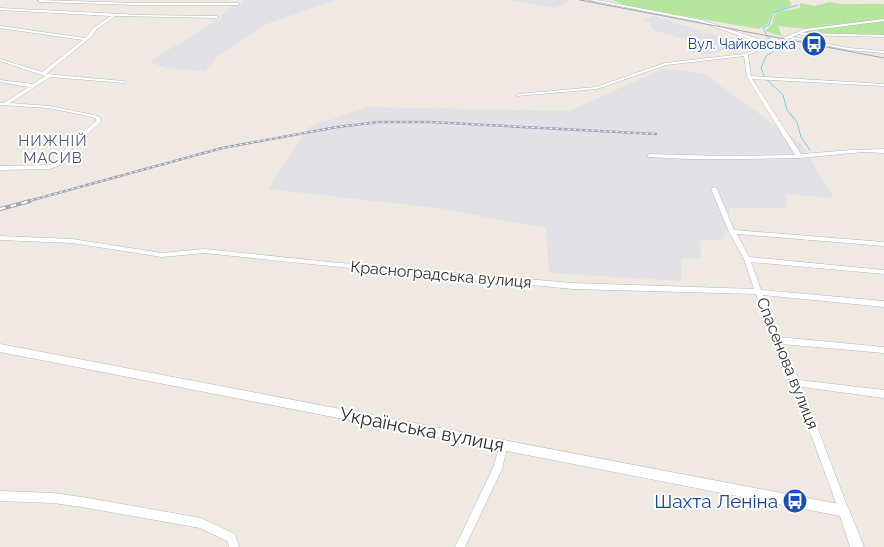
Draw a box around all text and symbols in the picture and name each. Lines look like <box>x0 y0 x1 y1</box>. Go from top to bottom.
bus stop icon: Вул. Чайковська <box>801 31 827 57</box>
place label: Вул. Чайковська <box>688 36 796 52</box>
district label: НИЖНІЙ МАСИВ <box>18 132 88 167</box>
street label: Красноградська вулиця <box>350 257 532 292</box>
street label: Спасенова вулиця <box>752 295 823 432</box>
street label: Українська вулиця <box>338 402 506 456</box>
bus stop icon: Шахта Леніна <box>782 488 808 514</box>
place label: Шахта Леніна <box>654 490 778 512</box>

